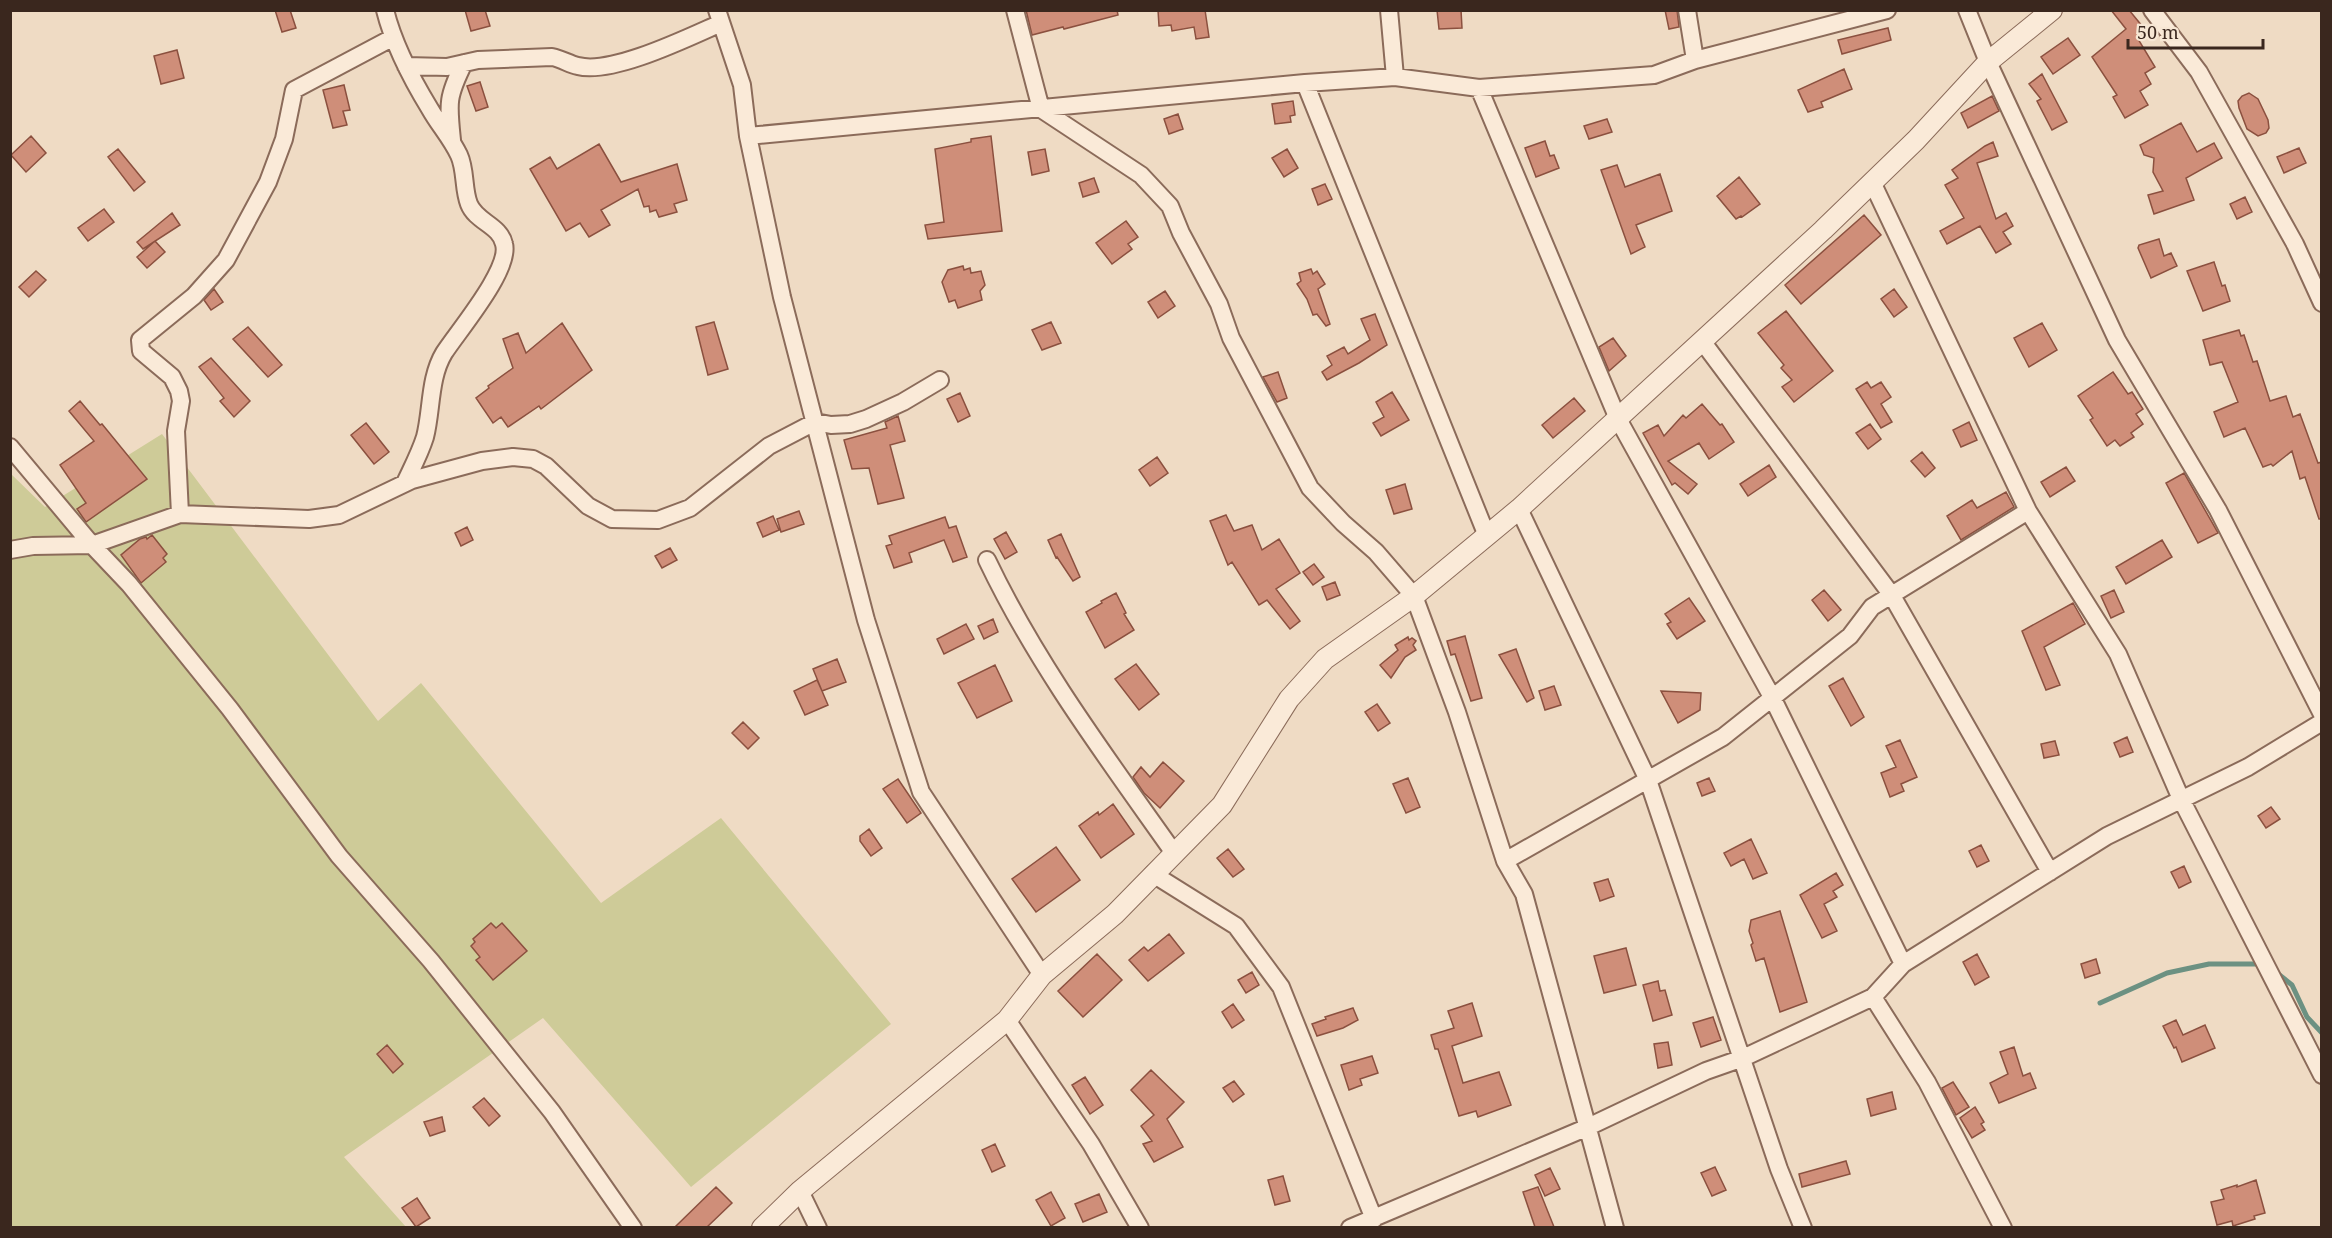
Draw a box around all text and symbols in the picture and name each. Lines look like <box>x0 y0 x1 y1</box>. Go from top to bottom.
scale bar <box>2128 12 2263 50</box>
text: 50 m <box>2137 20 2179 44</box>

